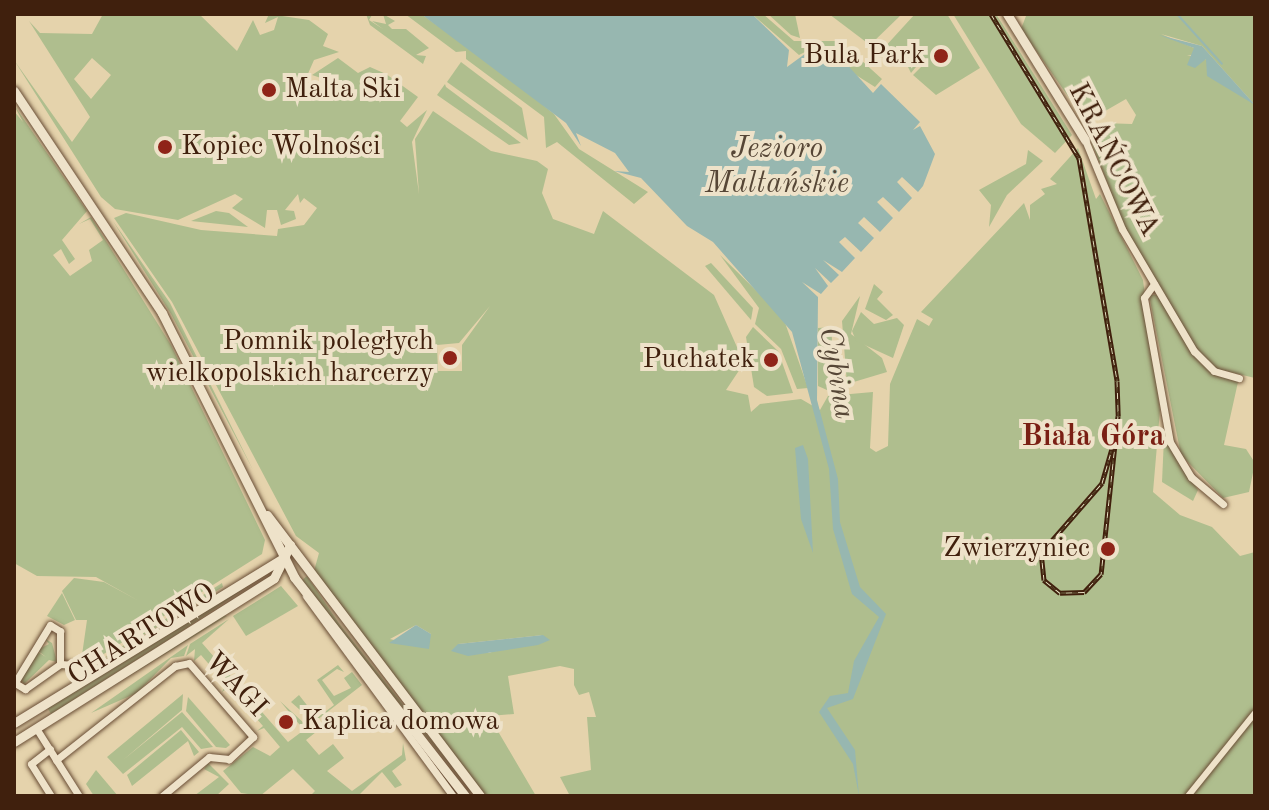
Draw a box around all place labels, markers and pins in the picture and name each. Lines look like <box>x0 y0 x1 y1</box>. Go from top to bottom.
place label: Bula Park <box>804 39 925 73</box>
marker: Bula Park <box>932 47 950 65</box>
place label: Malta Ski <box>285 73 401 107</box>
marker: Malta Ski <box>260 81 278 99</box>
place label: Kopiec Wolności <box>181 130 381 164</box>
marker: Kopiec Wolności <box>156 138 174 156</box>
place label: Pomnik poległych wielkopolskich harcerzy <box>146 325 434 391</box>
place label: Puchatek <box>642 343 755 377</box>
marker: Pomnik poległych wielkopolskich harcerzy <box>441 349 459 367</box>
marker: Puchatek <box>762 351 780 369</box>
place label: Zwierzyniec <box>943 532 1090 566</box>
marker: Zwierzyniec <box>1097 538 1119 560</box>
place label: Kaplica domowa <box>302 705 499 739</box>
marker: Kaplica domowa <box>277 713 295 731</box>

